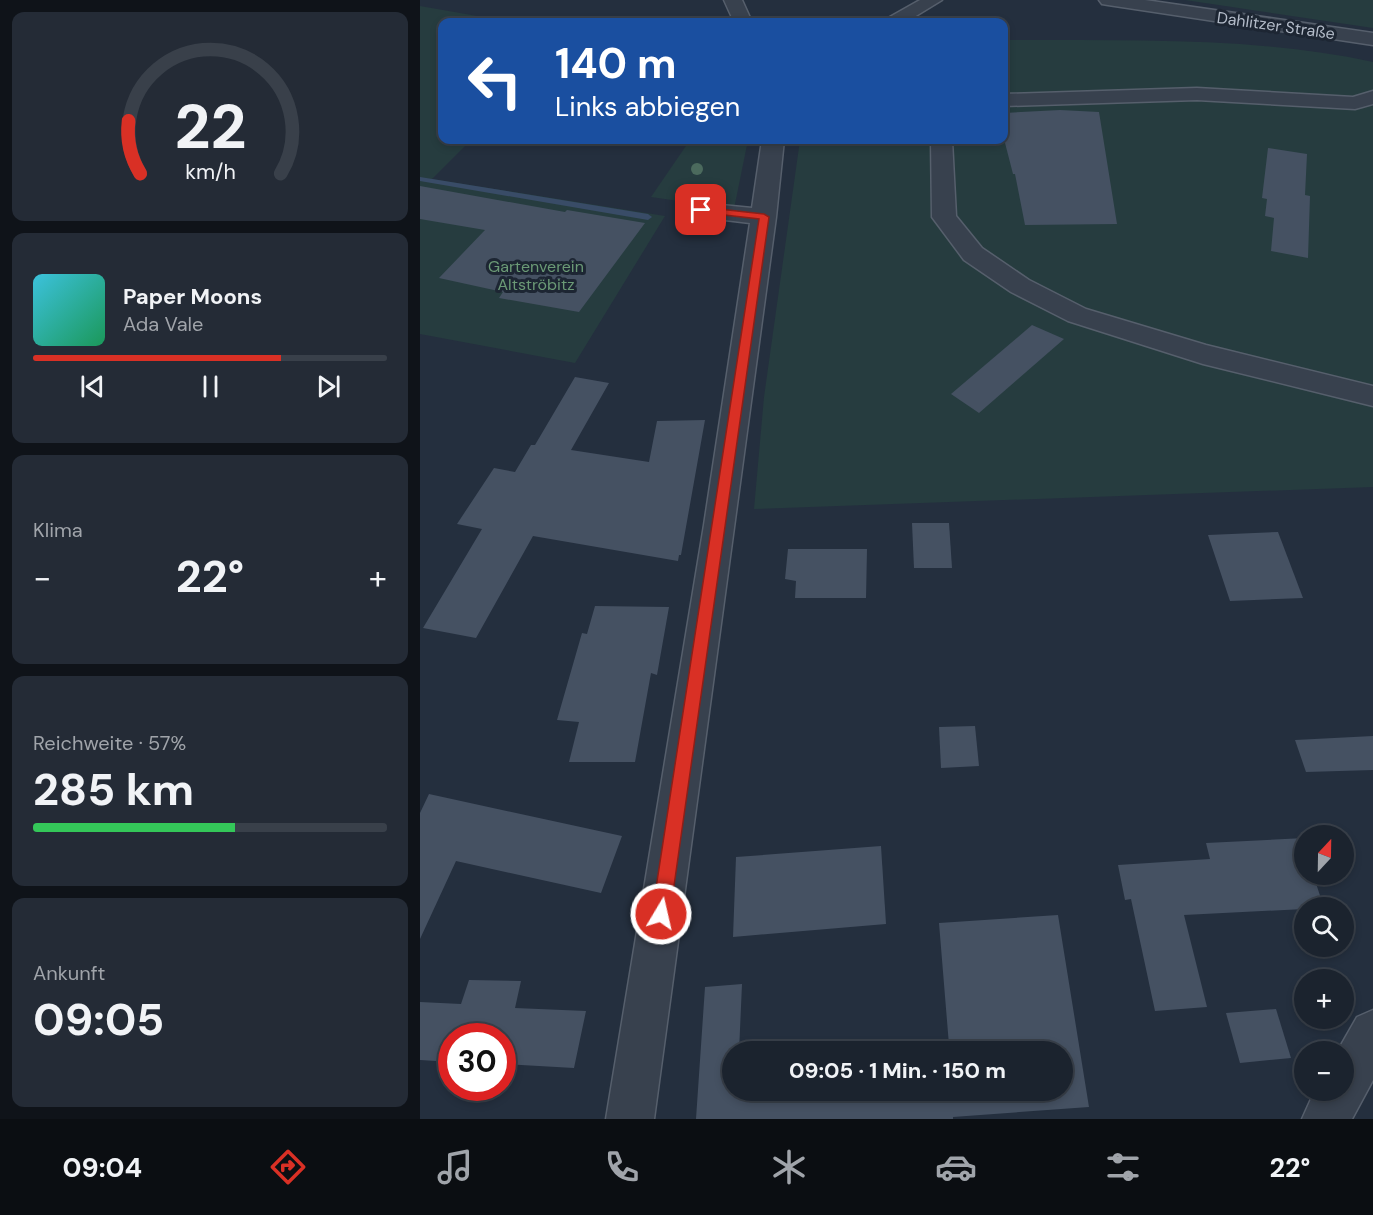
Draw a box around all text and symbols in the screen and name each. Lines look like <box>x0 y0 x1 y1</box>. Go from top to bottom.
street label: Dahlitzer Straße <box>1216 7 1336 44</box>
text: 140 m <box>555 36 677 91</box>
icon: left <box>456 42 534 120</box>
text: 22 <box>174 86 246 167</box>
text: Links abbiegen <box>555 89 740 124</box>
text: km/h <box>185 158 235 186</box>
pin <box>675 184 726 235</box>
icon: arrive <box>684 193 717 226</box>
park label: Gartenverein Altströbitz <box>488 256 584 295</box>
text: Paper Moons <box>123 282 262 311</box>
text: Ada Vale <box>123 311 203 337</box>
icon: previous <box>76 370 109 403</box>
icon: pause <box>194 370 227 403</box>
icon: next <box>312 370 345 403</box>
text: Klima <box>33 517 83 543</box>
text: 22° <box>176 547 244 606</box>
text: − <box>33 556 51 599</box>
text: + <box>369 556 387 599</box>
text: Reichweite · 57% <box>33 730 186 756</box>
text: 285 km <box>33 760 194 819</box>
north arrow <box>1294 825 1354 885</box>
map controls <box>1294 825 1354 1101</box>
position arrow <box>629 882 693 946</box>
button: search <box>1294 897 1354 957</box>
text: Ankunft <box>33 960 105 986</box>
button: + <box>1294 969 1354 1029</box>
text: 09:05 <box>33 990 164 1049</box>
speed limit sign: 30 <box>438 1023 516 1101</box>
button: − <box>1294 1041 1354 1101</box>
text: 09:05 · 1 Min. · 150 m <box>789 1056 1006 1085</box>
icon: directions <box>267 1146 309 1188</box>
icon: music <box>434 1146 476 1188</box>
icon: phone <box>601 1146 643 1188</box>
icon: climate <box>768 1146 810 1188</box>
icon: car <box>935 1146 977 1188</box>
icon: filters <box>1102 1146 1144 1188</box>
text: 09:04 <box>63 1150 142 1185</box>
text: 22° <box>1269 1150 1310 1185</box>

